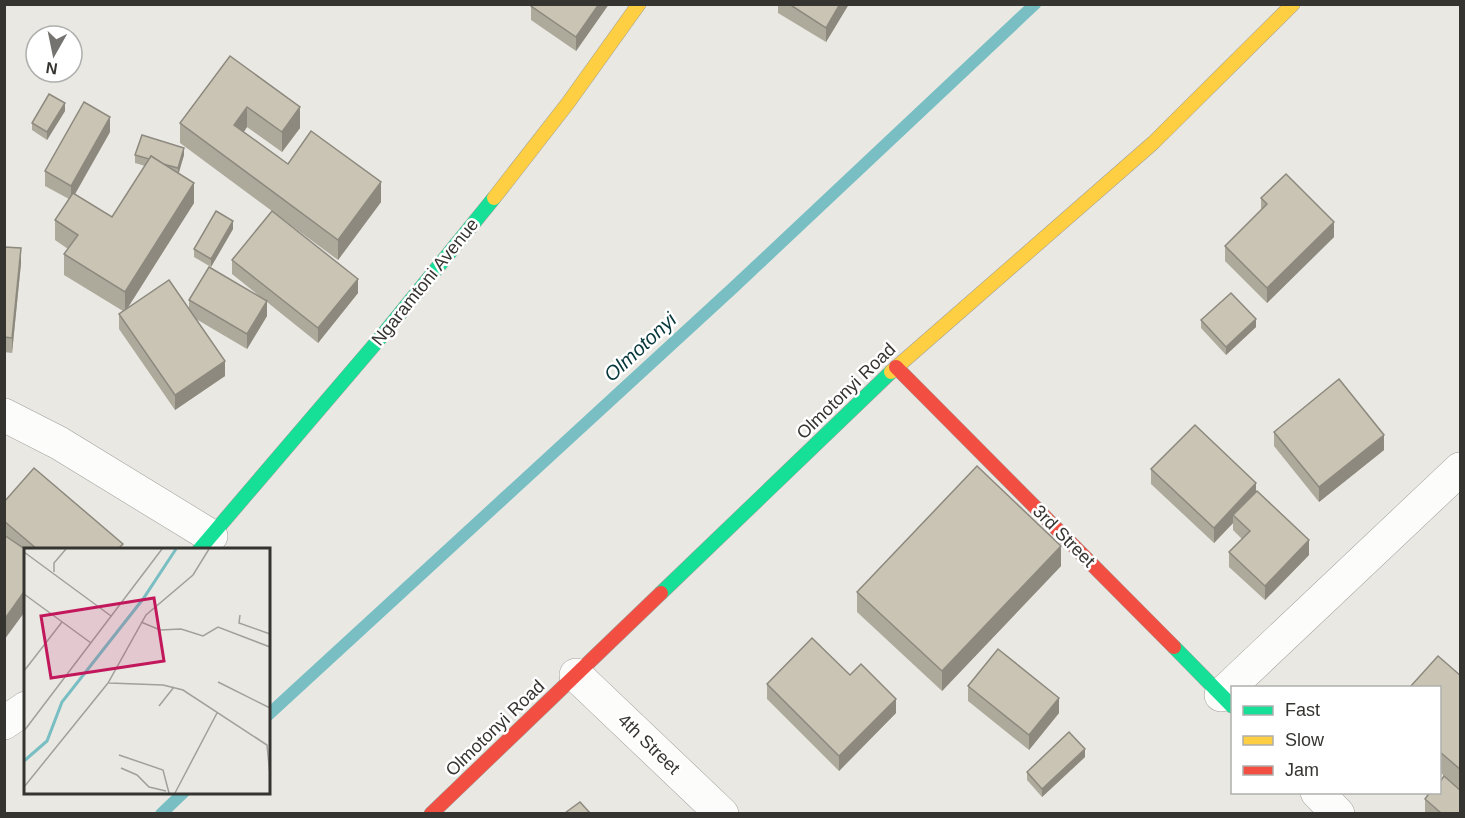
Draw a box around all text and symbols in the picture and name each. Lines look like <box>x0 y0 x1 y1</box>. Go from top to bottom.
north arrow <box>24 24 84 84</box>
text: N <box>45 59 59 78</box>
street label: Ngaramtoni Avenue <box>368 214 482 350</box>
water label: Olmotonyi <box>600 308 681 386</box>
street label: Olmotonyi Road <box>793 339 899 443</box>
street label: 3rd Street <box>1029 501 1099 571</box>
inset map <box>24 548 270 794</box>
street label: Olmotonyi Road <box>442 676 548 780</box>
legend <box>1231 686 1441 794</box>
text: Fast <box>1285 700 1320 720</box>
street label: 4th Street <box>614 710 684 778</box>
text: Slow <box>1285 730 1325 750</box>
text: Jam <box>1285 760 1319 780</box>

